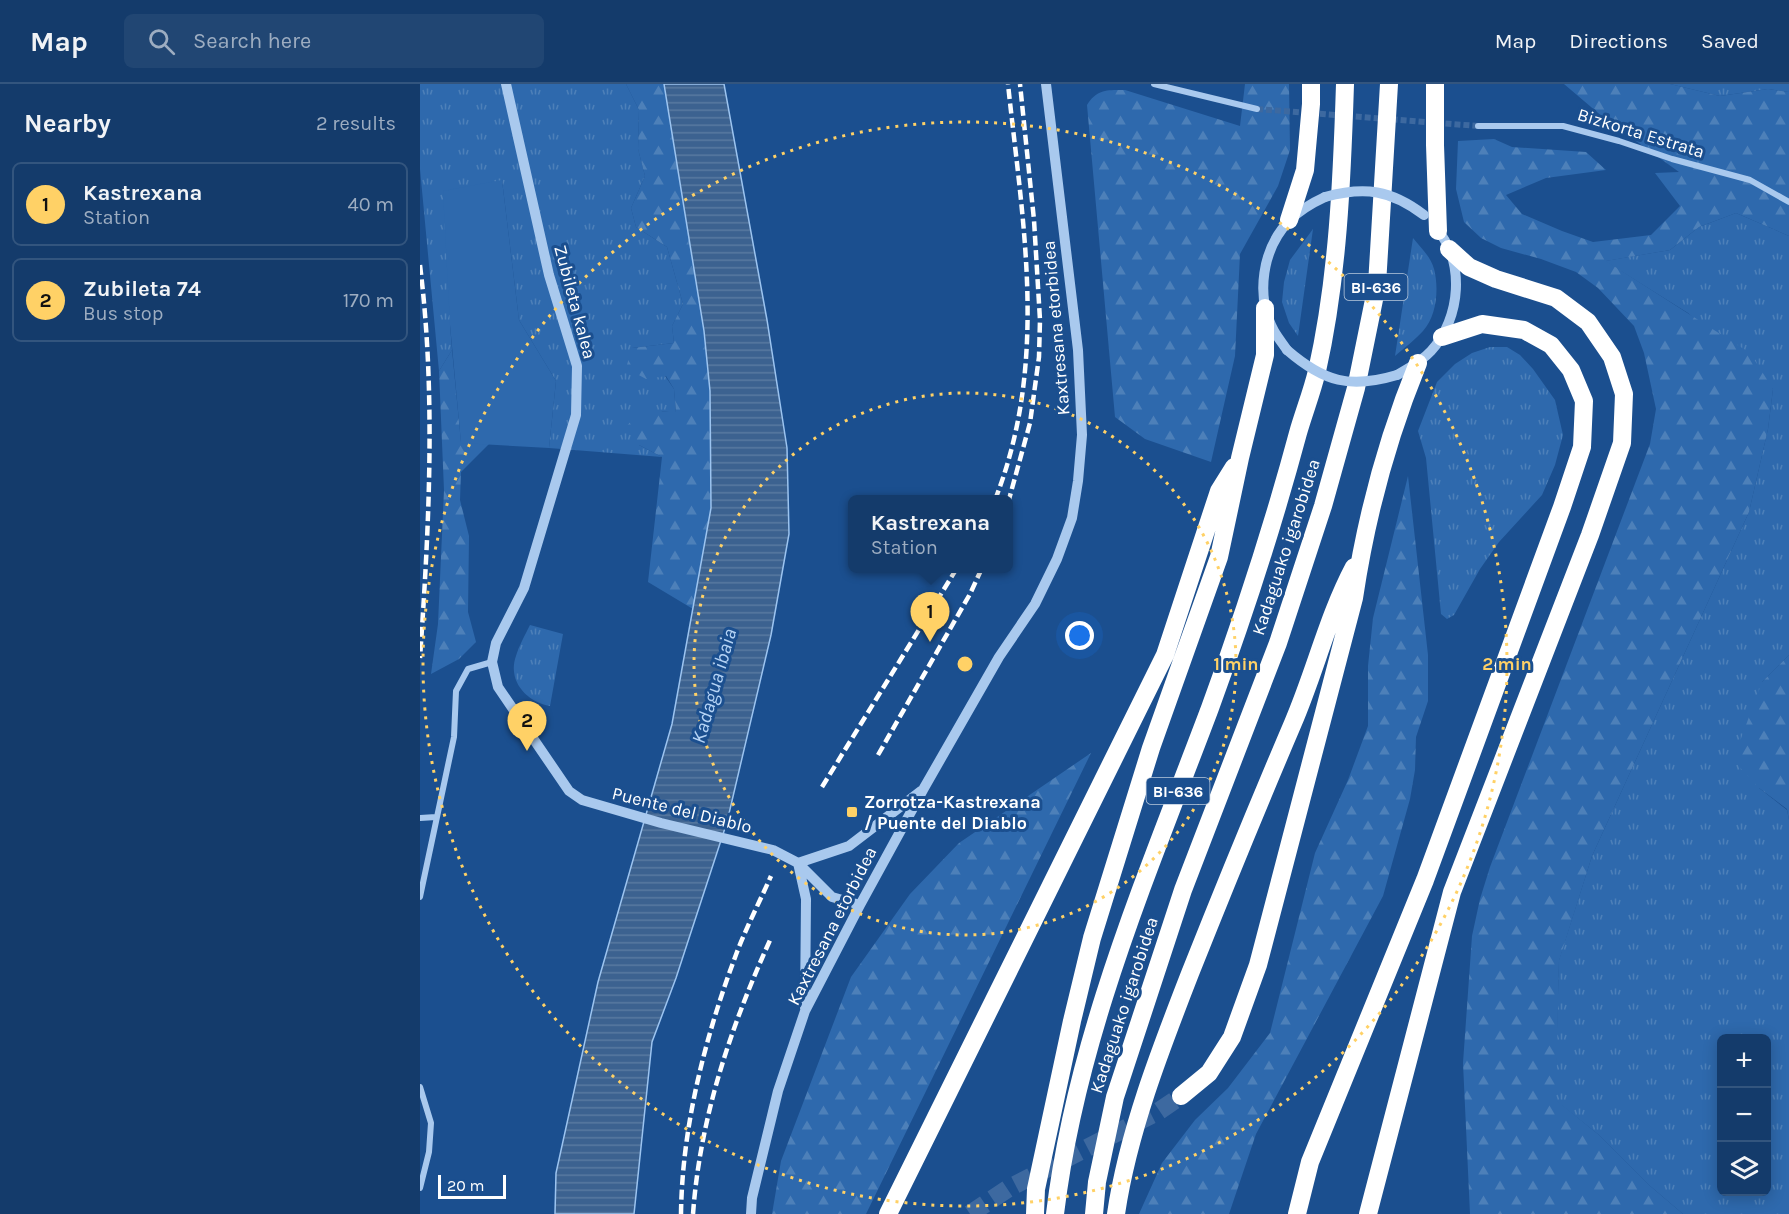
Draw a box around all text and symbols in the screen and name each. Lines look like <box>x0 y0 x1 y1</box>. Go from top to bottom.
search box <box>124 14 544 68</box>
text: Map <box>30 25 88 58</box>
icon: search <box>145 25 178 58</box>
text: Search here <box>193 28 311 54</box>
text: Map <box>1495 29 1536 53</box>
text: Directions <box>1569 29 1668 53</box>
text: Saved <box>1701 29 1759 53</box>
street label: Bizkorta Estrata <box>1575 103 1707 163</box>
text: Nearby <box>24 108 111 139</box>
text: 2 results <box>316 112 396 135</box>
text: Kastrexana <box>83 180 202 206</box>
text: 1 <box>42 193 49 216</box>
text: 40 m <box>348 193 394 216</box>
text: Station <box>83 206 150 229</box>
street label: Kaxtresana etorbidea <box>1037 240 1075 416</box>
street label: Zubileta kalea <box>549 243 601 361</box>
road number: BI-636 <box>1344 274 1408 300</box>
text: Zubileta 74 <box>83 276 201 302</box>
text: 2 <box>39 289 52 312</box>
text: 170 m <box>343 289 394 312</box>
text: Bus stop <box>83 302 163 325</box>
street label: Kadaguako igarobidea <box>1247 456 1325 638</box>
popup <box>848 495 1013 573</box>
text: Kastrexana <box>871 510 990 536</box>
text: Station <box>871 536 938 559</box>
pin: 1 <box>910 592 950 642</box>
your location <box>1065 621 1094 650</box>
water label: Kadagua ibaia <box>687 626 741 746</box>
text: 1 min <box>1213 653 1259 675</box>
text: 2 min <box>1482 653 1532 675</box>
centre of rings <box>955 654 975 674</box>
pin: 2 <box>508 702 546 751</box>
road number: BI-636 <box>1146 778 1209 804</box>
street label: Puente del Diablo <box>610 782 754 838</box>
place label: Zorrotza-Kastrexana / Puente del Diablo <box>864 791 1041 834</box>
marker: Zorrotza-Kastrexana / Puente del Diablo <box>845 805 859 819</box>
street label: Kaxtresana etorbidea <box>782 843 882 1009</box>
street label: Kadaguako igarobidea <box>1085 914 1163 1096</box>
map controls <box>1717 1034 1771 1196</box>
button: + <box>1717 1034 1771 1088</box>
button: − <box>1717 1088 1771 1142</box>
button: layers <box>1717 1142 1771 1196</box>
scale bar <box>438 1172 506 1200</box>
text: 20 m <box>447 1176 485 1195</box>

